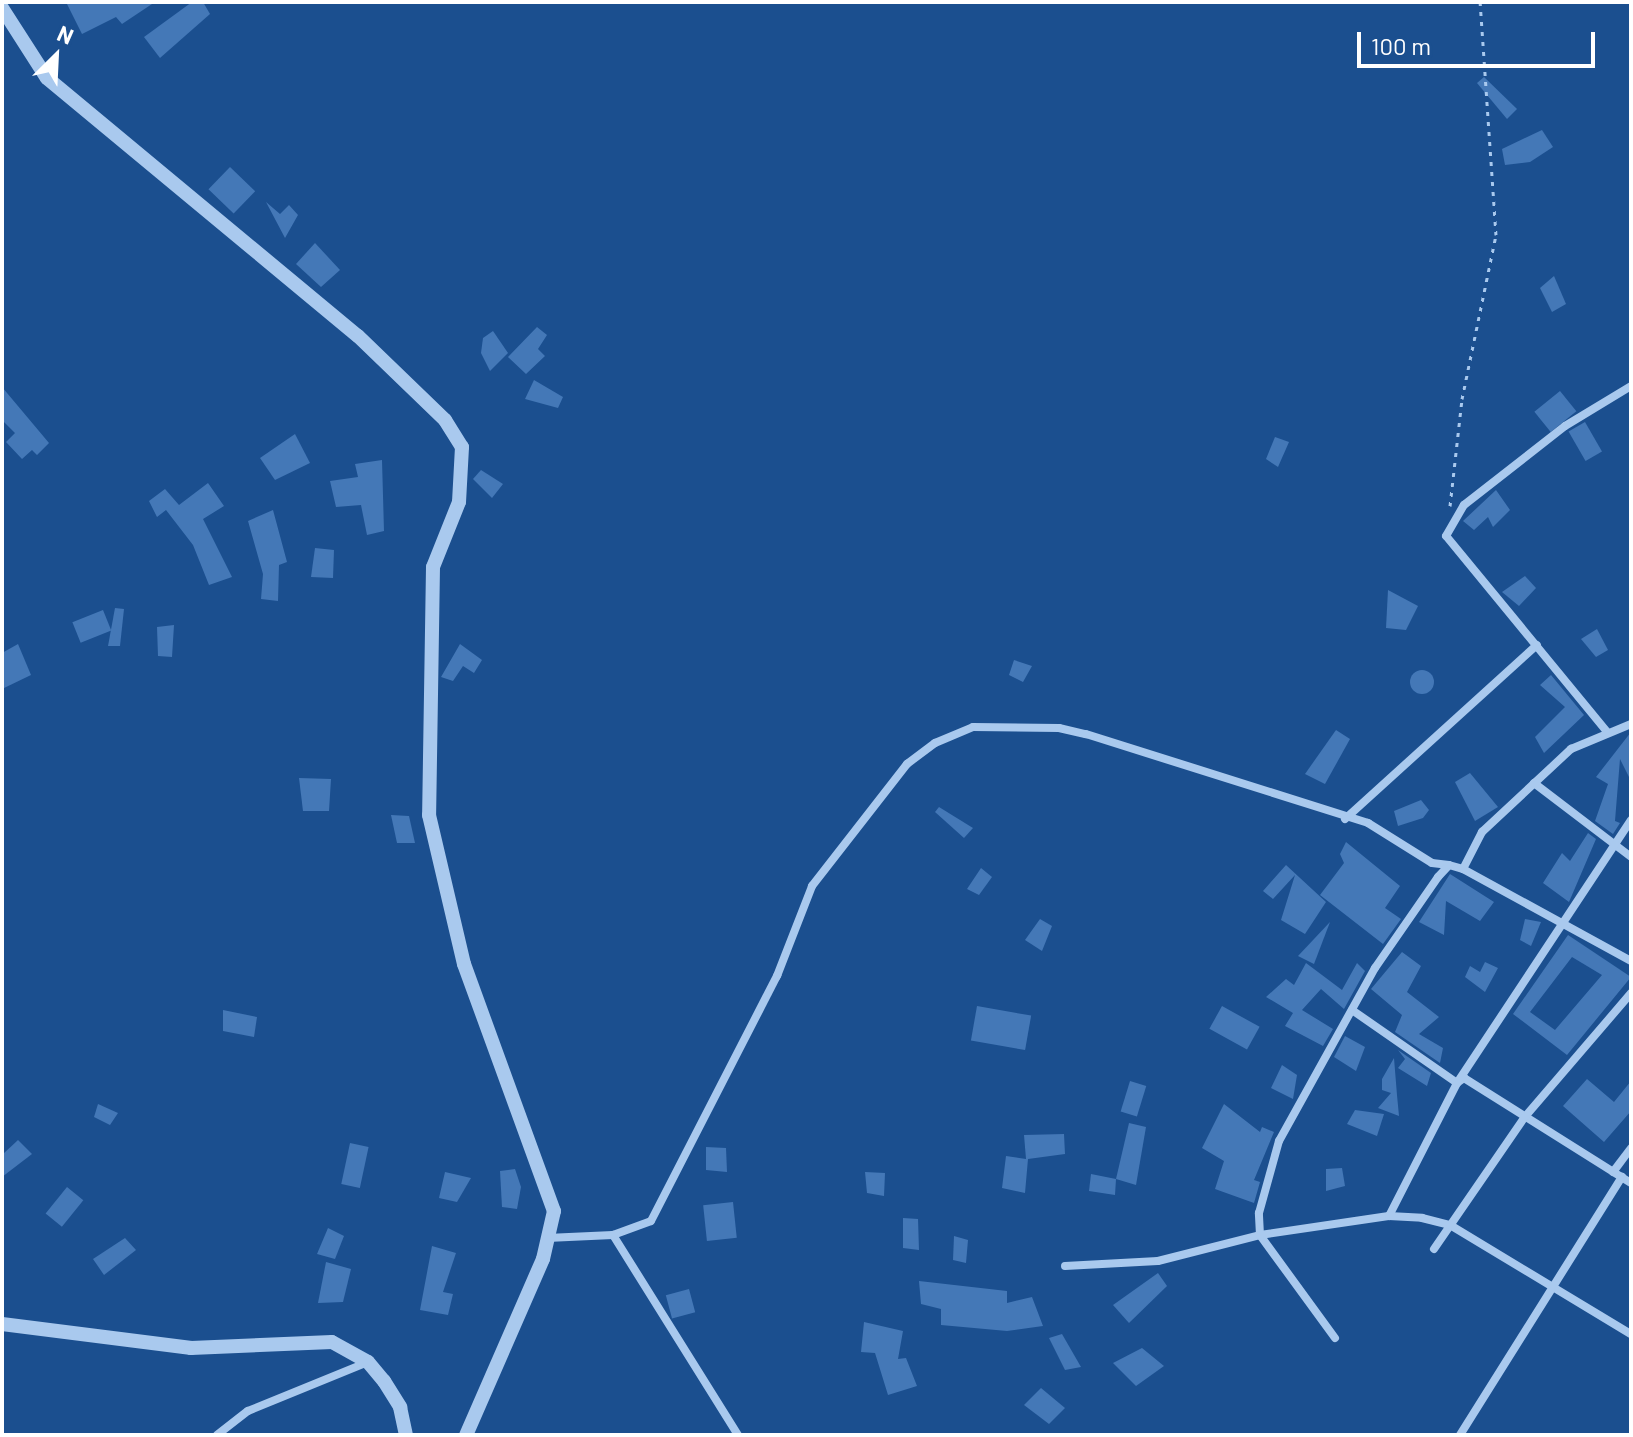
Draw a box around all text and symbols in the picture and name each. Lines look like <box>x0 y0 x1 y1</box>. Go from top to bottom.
north arrow <box>16 16 96 96</box>
scale bar <box>1361 16 1599 66</box>
text: N <box>54 19 78 49</box>
text: 100 m <box>1371 31 1431 60</box>

